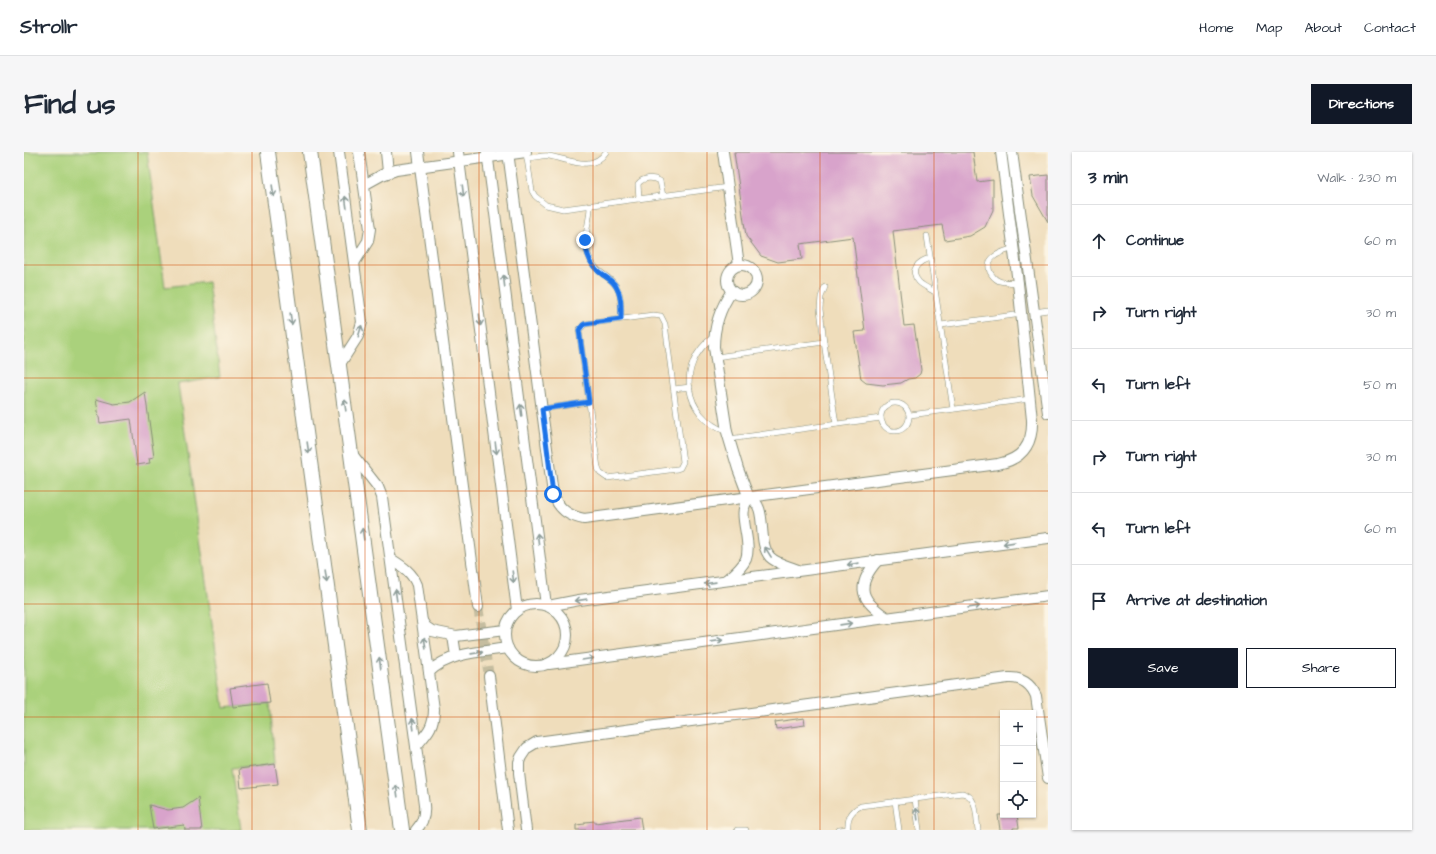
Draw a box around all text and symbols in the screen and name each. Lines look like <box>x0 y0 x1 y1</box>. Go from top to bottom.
text: Strollr <box>20 14 78 41</box>
text: Home <box>1199 18 1234 38</box>
text: Map <box>1256 18 1282 38</box>
text: About <box>1304 18 1342 38</box>
text: Contact <box>1364 18 1416 38</box>
button: Directions <box>1311 84 1412 124</box>
text: Find us <box>24 85 115 124</box>
text: 3 min <box>1088 166 1128 190</box>
text: Walk · 230 m <box>1317 169 1396 187</box>
one-way arrow <box>269 184 277 197</box>
one-way arrow <box>459 184 467 197</box>
one-way arrow <box>342 196 350 209</box>
icon: ahead <box>1088 230 1110 252</box>
text: Continue <box>1126 230 1184 251</box>
route end <box>576 231 594 249</box>
text: 60 m <box>1364 232 1396 250</box>
one-way arrow <box>500 275 508 288</box>
icon: right <box>1088 302 1110 324</box>
text: Turn right <box>1126 302 1197 323</box>
text: 30 m <box>1366 304 1396 322</box>
one-way arrow <box>287 313 295 326</box>
one-way arrow <box>476 313 484 326</box>
one-way arrow <box>357 324 364 337</box>
icon: left <box>1088 374 1110 396</box>
text: Turn left <box>1126 374 1190 395</box>
text: 50 m <box>1363 376 1396 394</box>
one-way arrow <box>341 399 349 412</box>
one-way arrow <box>517 404 525 417</box>
one-way arrow <box>304 441 312 454</box>
one-way arrow <box>492 442 500 455</box>
icon: right <box>1088 446 1110 468</box>
text: Turn right <box>1126 446 1197 467</box>
text: 30 m <box>1366 448 1396 466</box>
route start <box>544 485 562 503</box>
icon: left <box>1088 518 1110 540</box>
text: Turn left <box>1126 518 1190 539</box>
text: 60 m <box>1364 520 1396 538</box>
one-way arrow <box>359 528 366 541</box>
one-way arrow <box>534 533 542 546</box>
one-way arrow <box>1003 539 1016 547</box>
one-way arrow <box>763 546 771 558</box>
one-way arrow <box>847 560 860 568</box>
one-way arrow <box>322 570 330 583</box>
one-way arrow <box>509 570 517 583</box>
one-way arrow <box>704 579 717 587</box>
one-way arrow <box>392 589 400 602</box>
icon: arrive <box>1088 590 1110 612</box>
text: Arrive at destination <box>1126 590 1267 611</box>
one-way arrow <box>575 596 588 604</box>
one-way arrow <box>968 603 981 611</box>
one-way arrow <box>839 620 852 628</box>
one-way arrow <box>421 637 429 650</box>
one-way arrow <box>710 638 723 645</box>
button: Save <box>1088 648 1238 688</box>
button: Share <box>1246 648 1396 688</box>
one-way arrow <box>470 649 483 657</box>
one-way arrow <box>581 655 594 663</box>
one-way arrow <box>376 656 384 669</box>
map controls <box>1000 710 1036 818</box>
button: + <box>1000 710 1036 746</box>
one-way arrow <box>409 718 417 731</box>
button: − <box>1000 746 1036 782</box>
button: locate <box>1000 782 1036 818</box>
one-way arrow <box>393 785 401 798</box>
one-way arrow <box>913 808 921 821</box>

